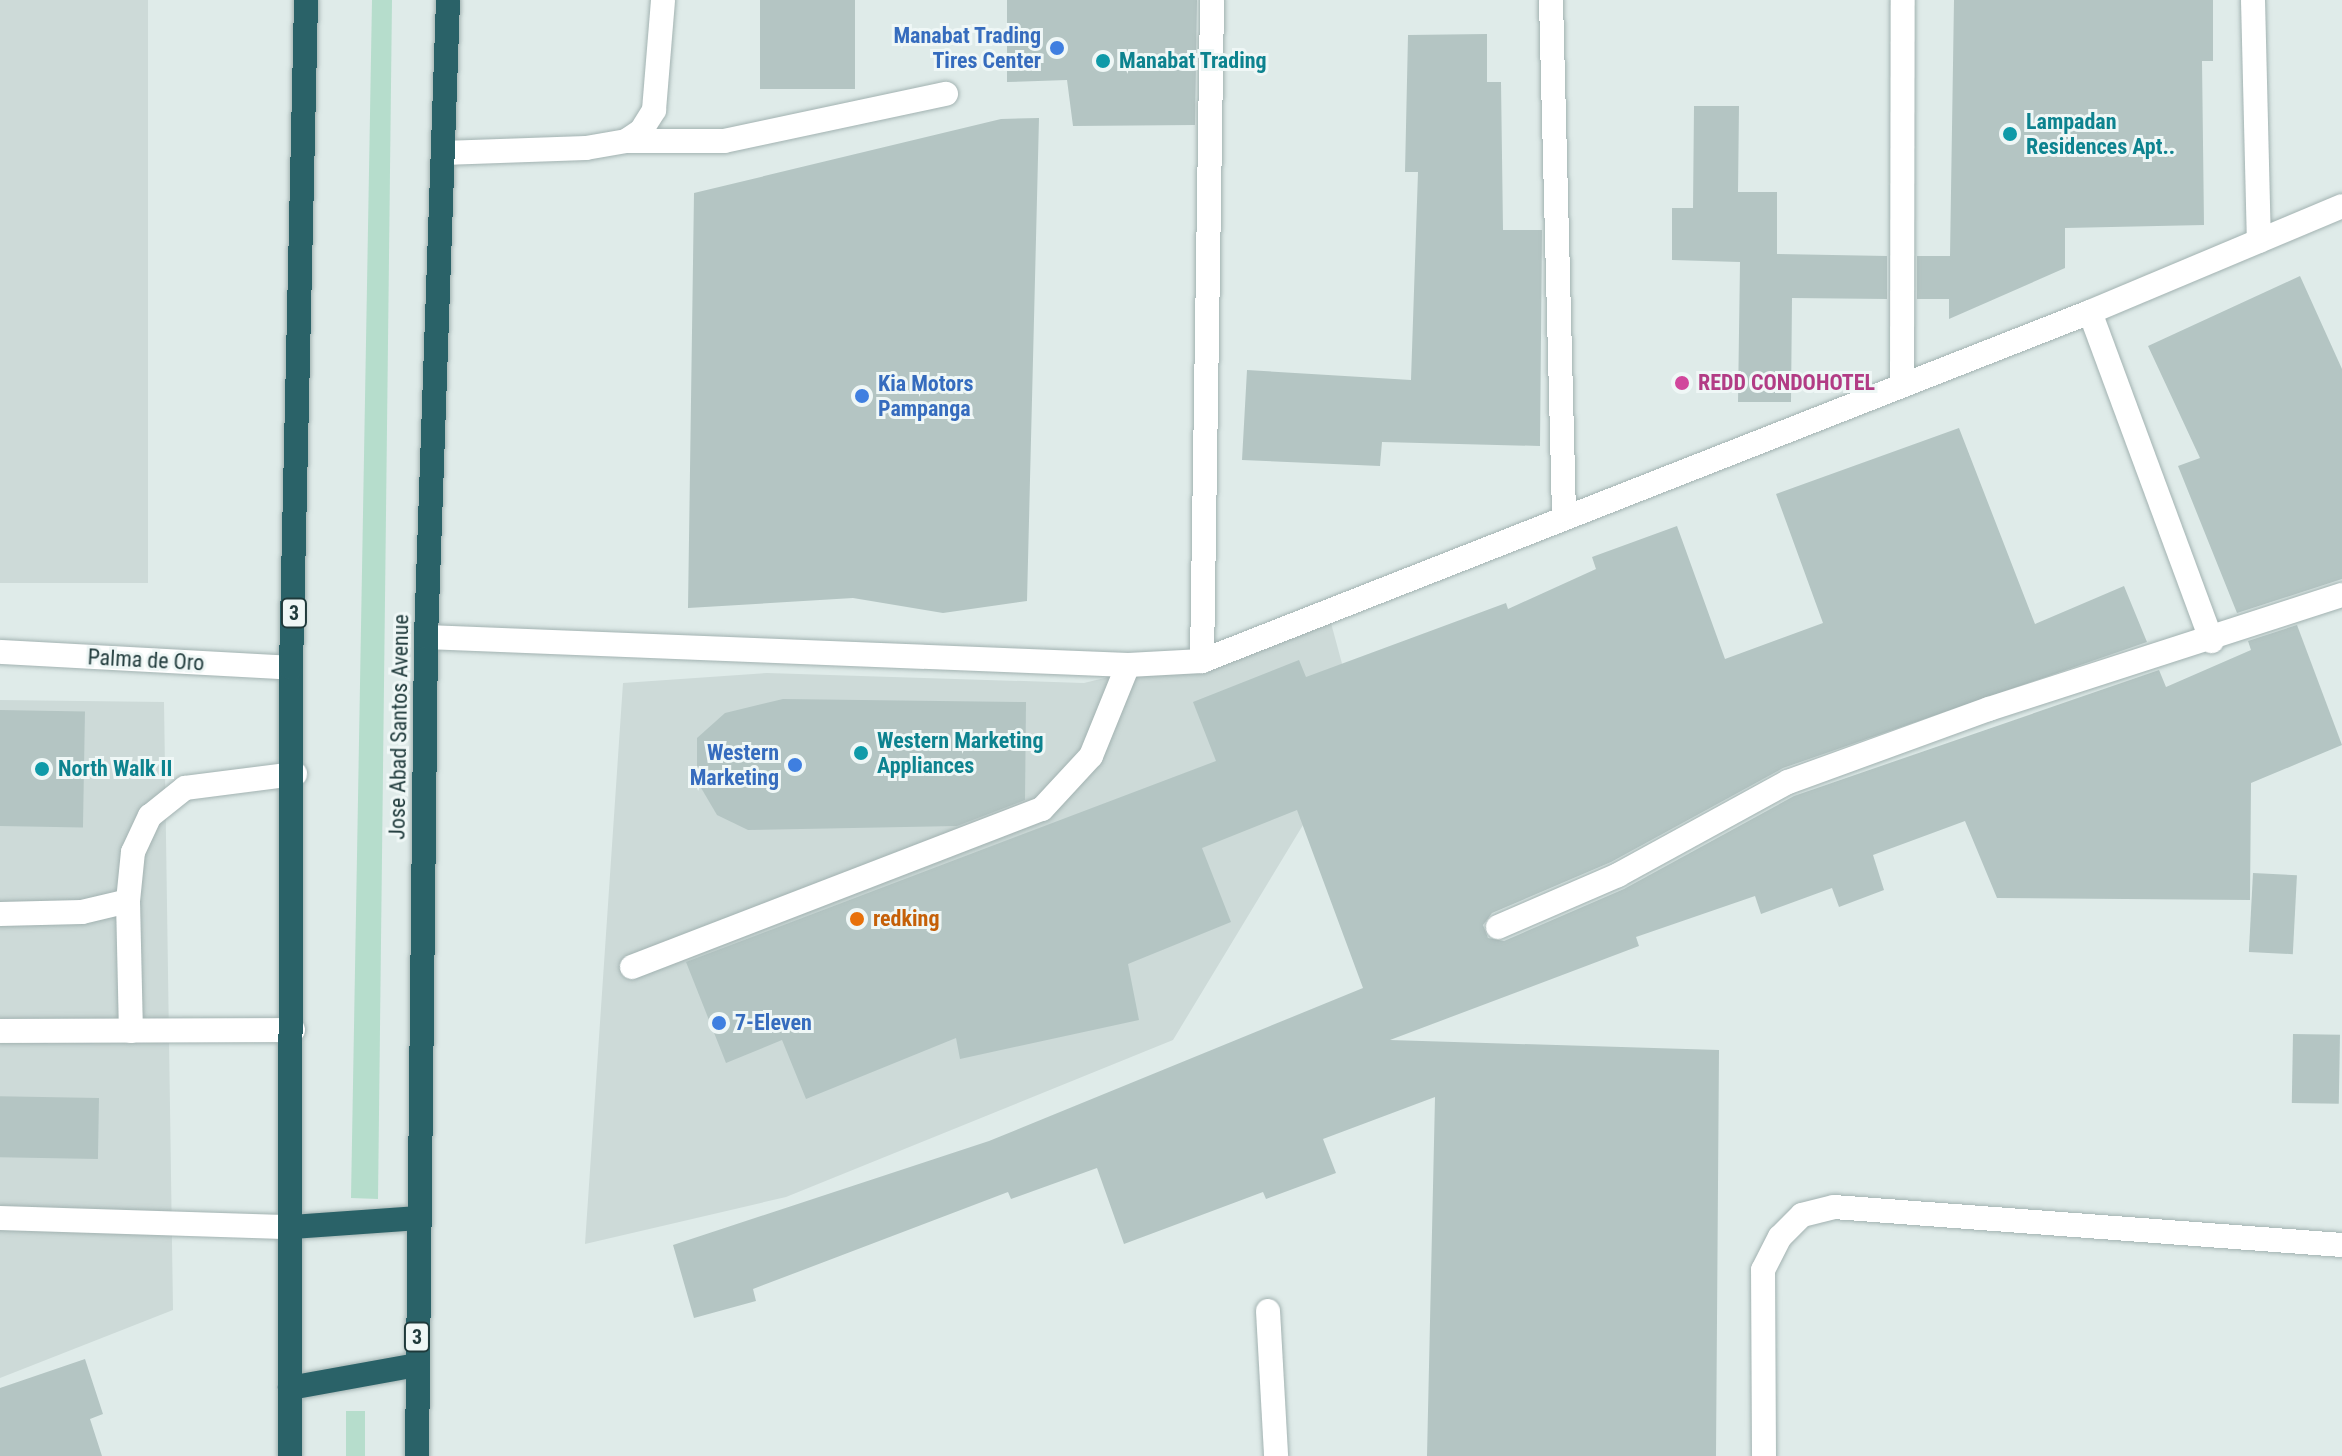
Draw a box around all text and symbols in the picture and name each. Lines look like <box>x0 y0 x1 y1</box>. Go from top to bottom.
place label: Manabat Trading Tires Center <box>893 22 1041 74</box>
marker: Manabat Trading Tires Center <box>1048 39 1066 57</box>
place label: Manabat Trading <box>1119 48 1267 74</box>
marker: Manabat Trading <box>1094 52 1112 70</box>
place label: Lampadan Residences Apt.. <box>2026 108 2175 160</box>
marker: Lampadan Residences Apt.. <box>2001 125 2019 143</box>
place label: Kia Motors Pampanga <box>878 370 973 422</box>
place label: REDD CONDOHOTEL <box>1698 370 1875 396</box>
marker: REDD CONDOHOTEL <box>1673 374 1691 392</box>
marker: Kia Motors Pampanga <box>853 387 871 405</box>
road number: 3 <box>280 597 308 629</box>
street label: Jose Abad Santos Avenue <box>384 614 414 840</box>
street label: Palma de Oro <box>87 644 205 676</box>
place label: Western Marketing Appliances <box>877 727 1043 778</box>
place label: Western Marketing <box>690 739 779 790</box>
marker: Western Marketing Appliances <box>852 744 870 762</box>
place label: North Walk II <box>58 756 172 782</box>
marker: Western Marketing <box>786 756 804 774</box>
marker: North Walk II <box>33 760 51 778</box>
place label: redking <box>873 906 939 932</box>
marker: redking <box>848 910 866 928</box>
place label: 7-Eleven <box>735 1010 812 1036</box>
marker: 7-Eleven <box>710 1014 728 1032</box>
road number: 3 <box>403 1321 431 1353</box>

